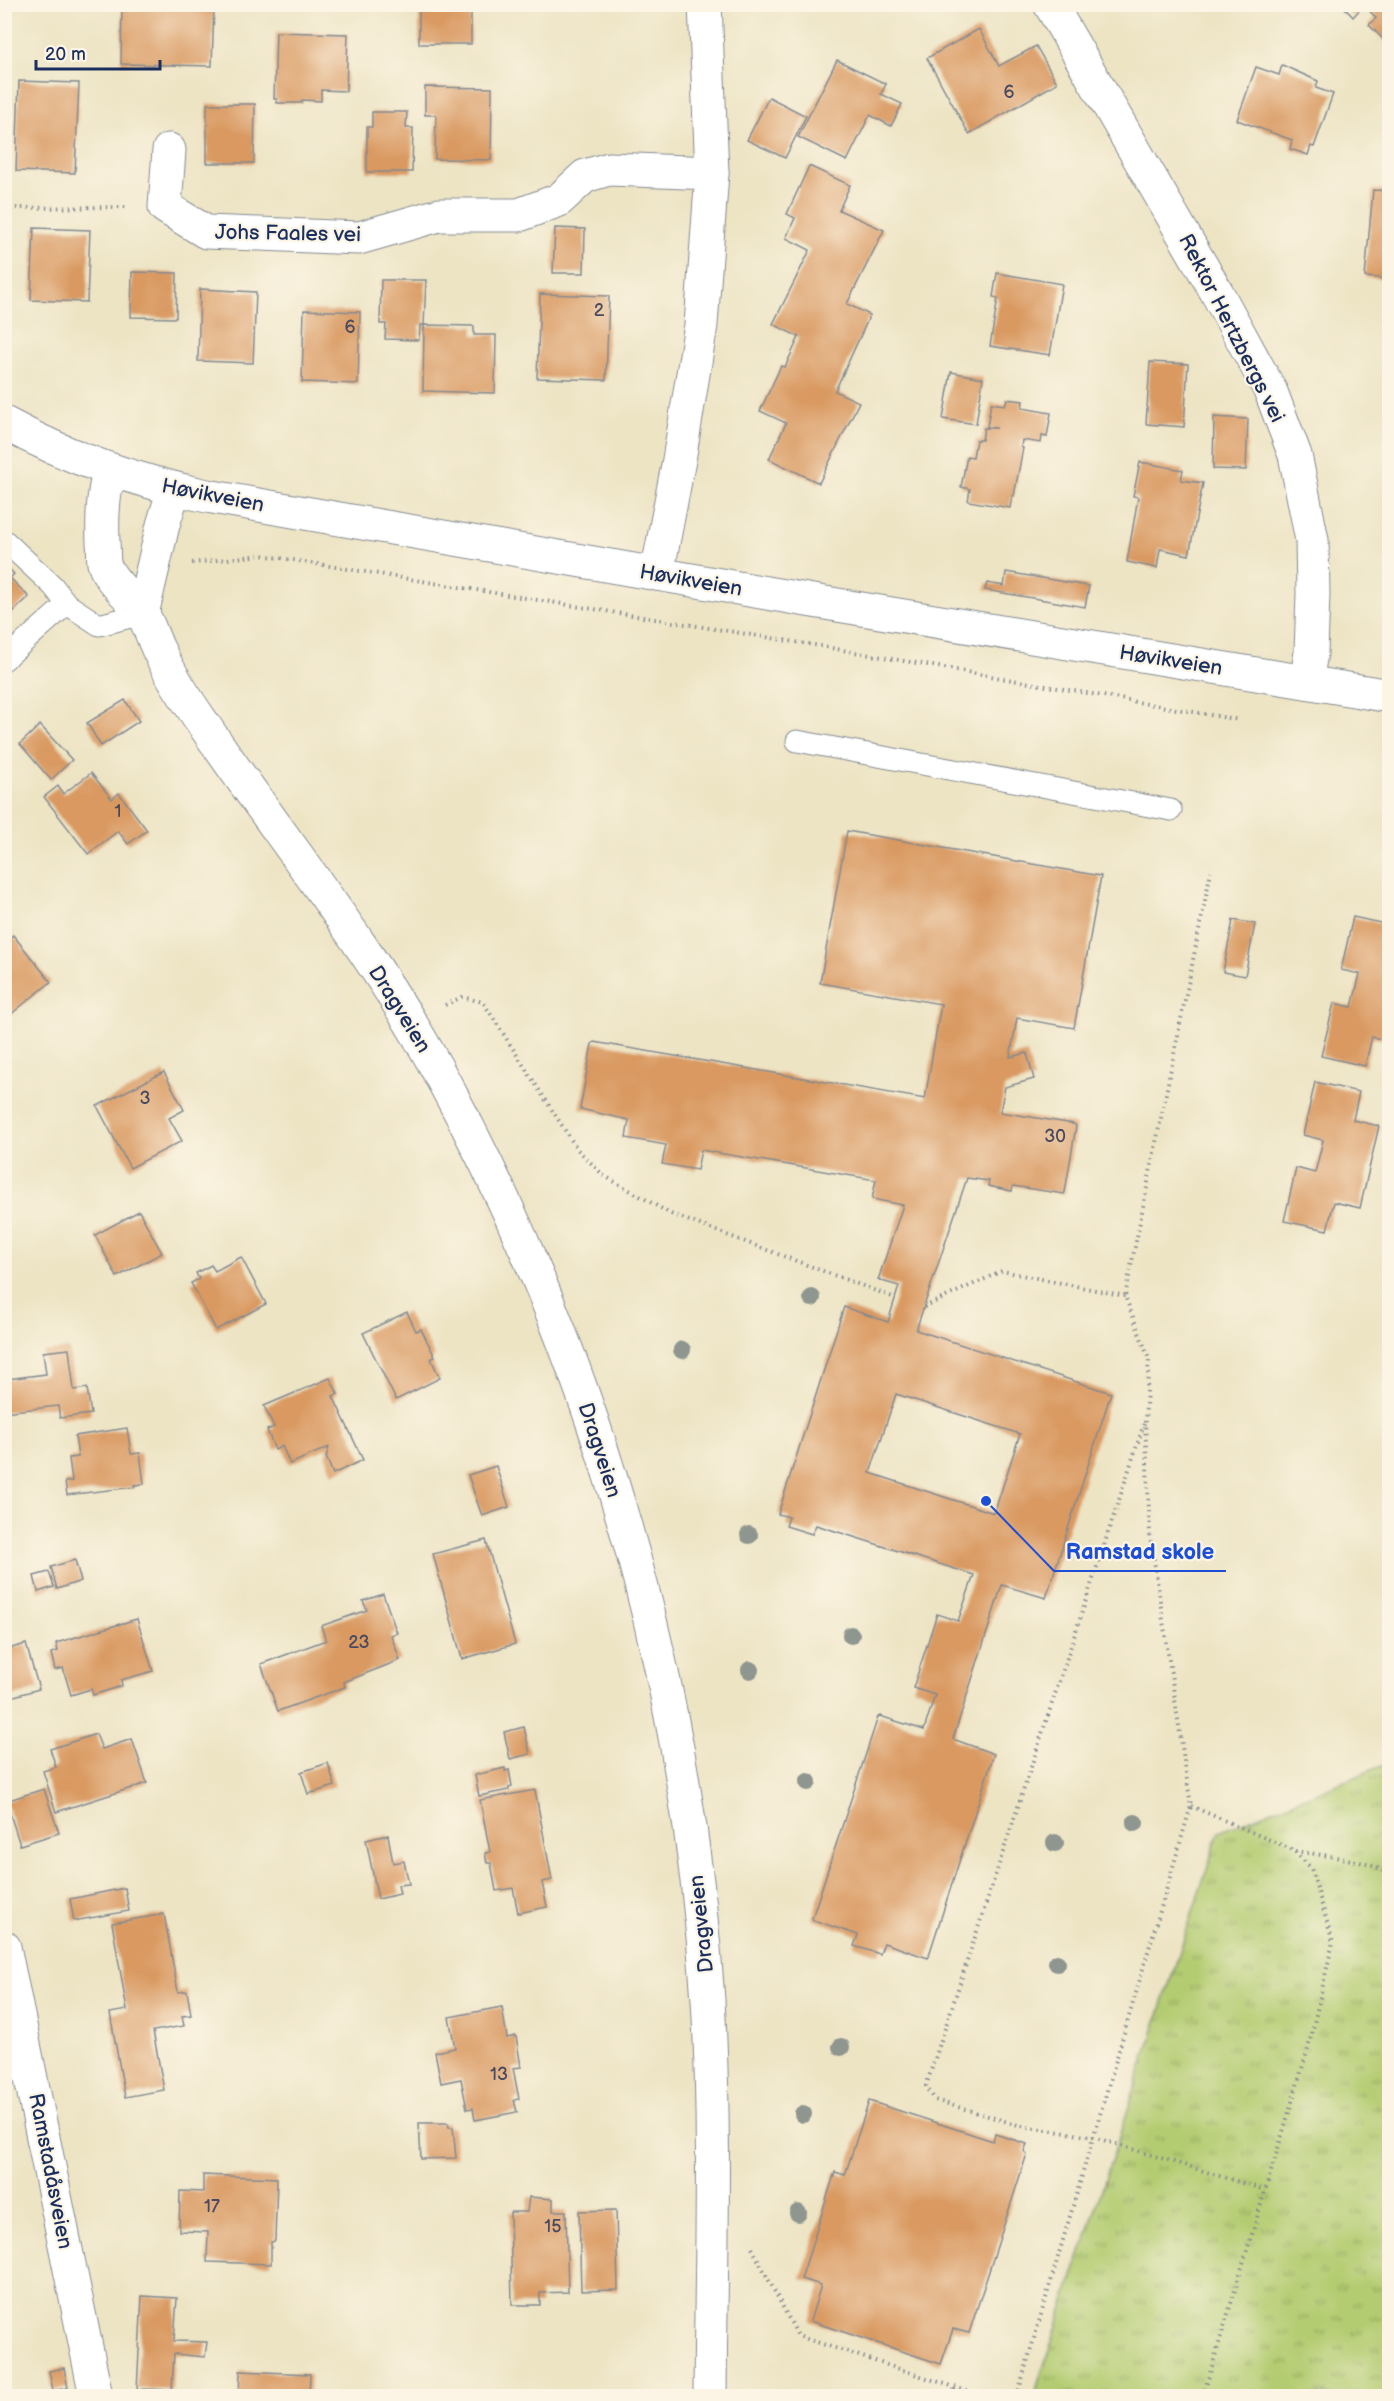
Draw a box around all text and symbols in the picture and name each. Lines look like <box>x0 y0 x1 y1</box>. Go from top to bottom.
scale bar <box>36 33 160 71</box>
text: 20 m <box>45 44 86 65</box>
house number: 6 <box>1004 82 1015 103</box>
street label: Johs Faales vei <box>215 220 361 247</box>
street label: Rektor Hertzbergs vei <box>1173 230 1290 427</box>
house number: 2 <box>594 300 605 321</box>
house number: 6 <box>345 317 356 338</box>
street label: Høvikveien <box>160 473 266 518</box>
street label: Høvikveien <box>638 559 744 602</box>
street label: Høvikveien <box>1118 640 1224 681</box>
house number: 1 <box>115 801 121 822</box>
street label: Dragveien <box>363 961 436 1057</box>
house number: 3 <box>139 1088 151 1109</box>
house number: 30 <box>1044 1126 1066 1147</box>
street label: Dragveien <box>572 1400 627 1501</box>
callout: Ramstad skole <box>1054 1531 1226 1571</box>
text: Ramstad skole <box>1066 1539 1214 1566</box>
house number: 23 <box>348 1632 370 1653</box>
street label: Dragveien <box>684 1874 719 1974</box>
house number: 13 <box>490 2064 508 2085</box>
street label: Ramstadåsveien <box>23 2091 78 2251</box>
house number: 17 <box>204 2196 220 2217</box>
house number: 15 <box>544 2216 562 2237</box>

